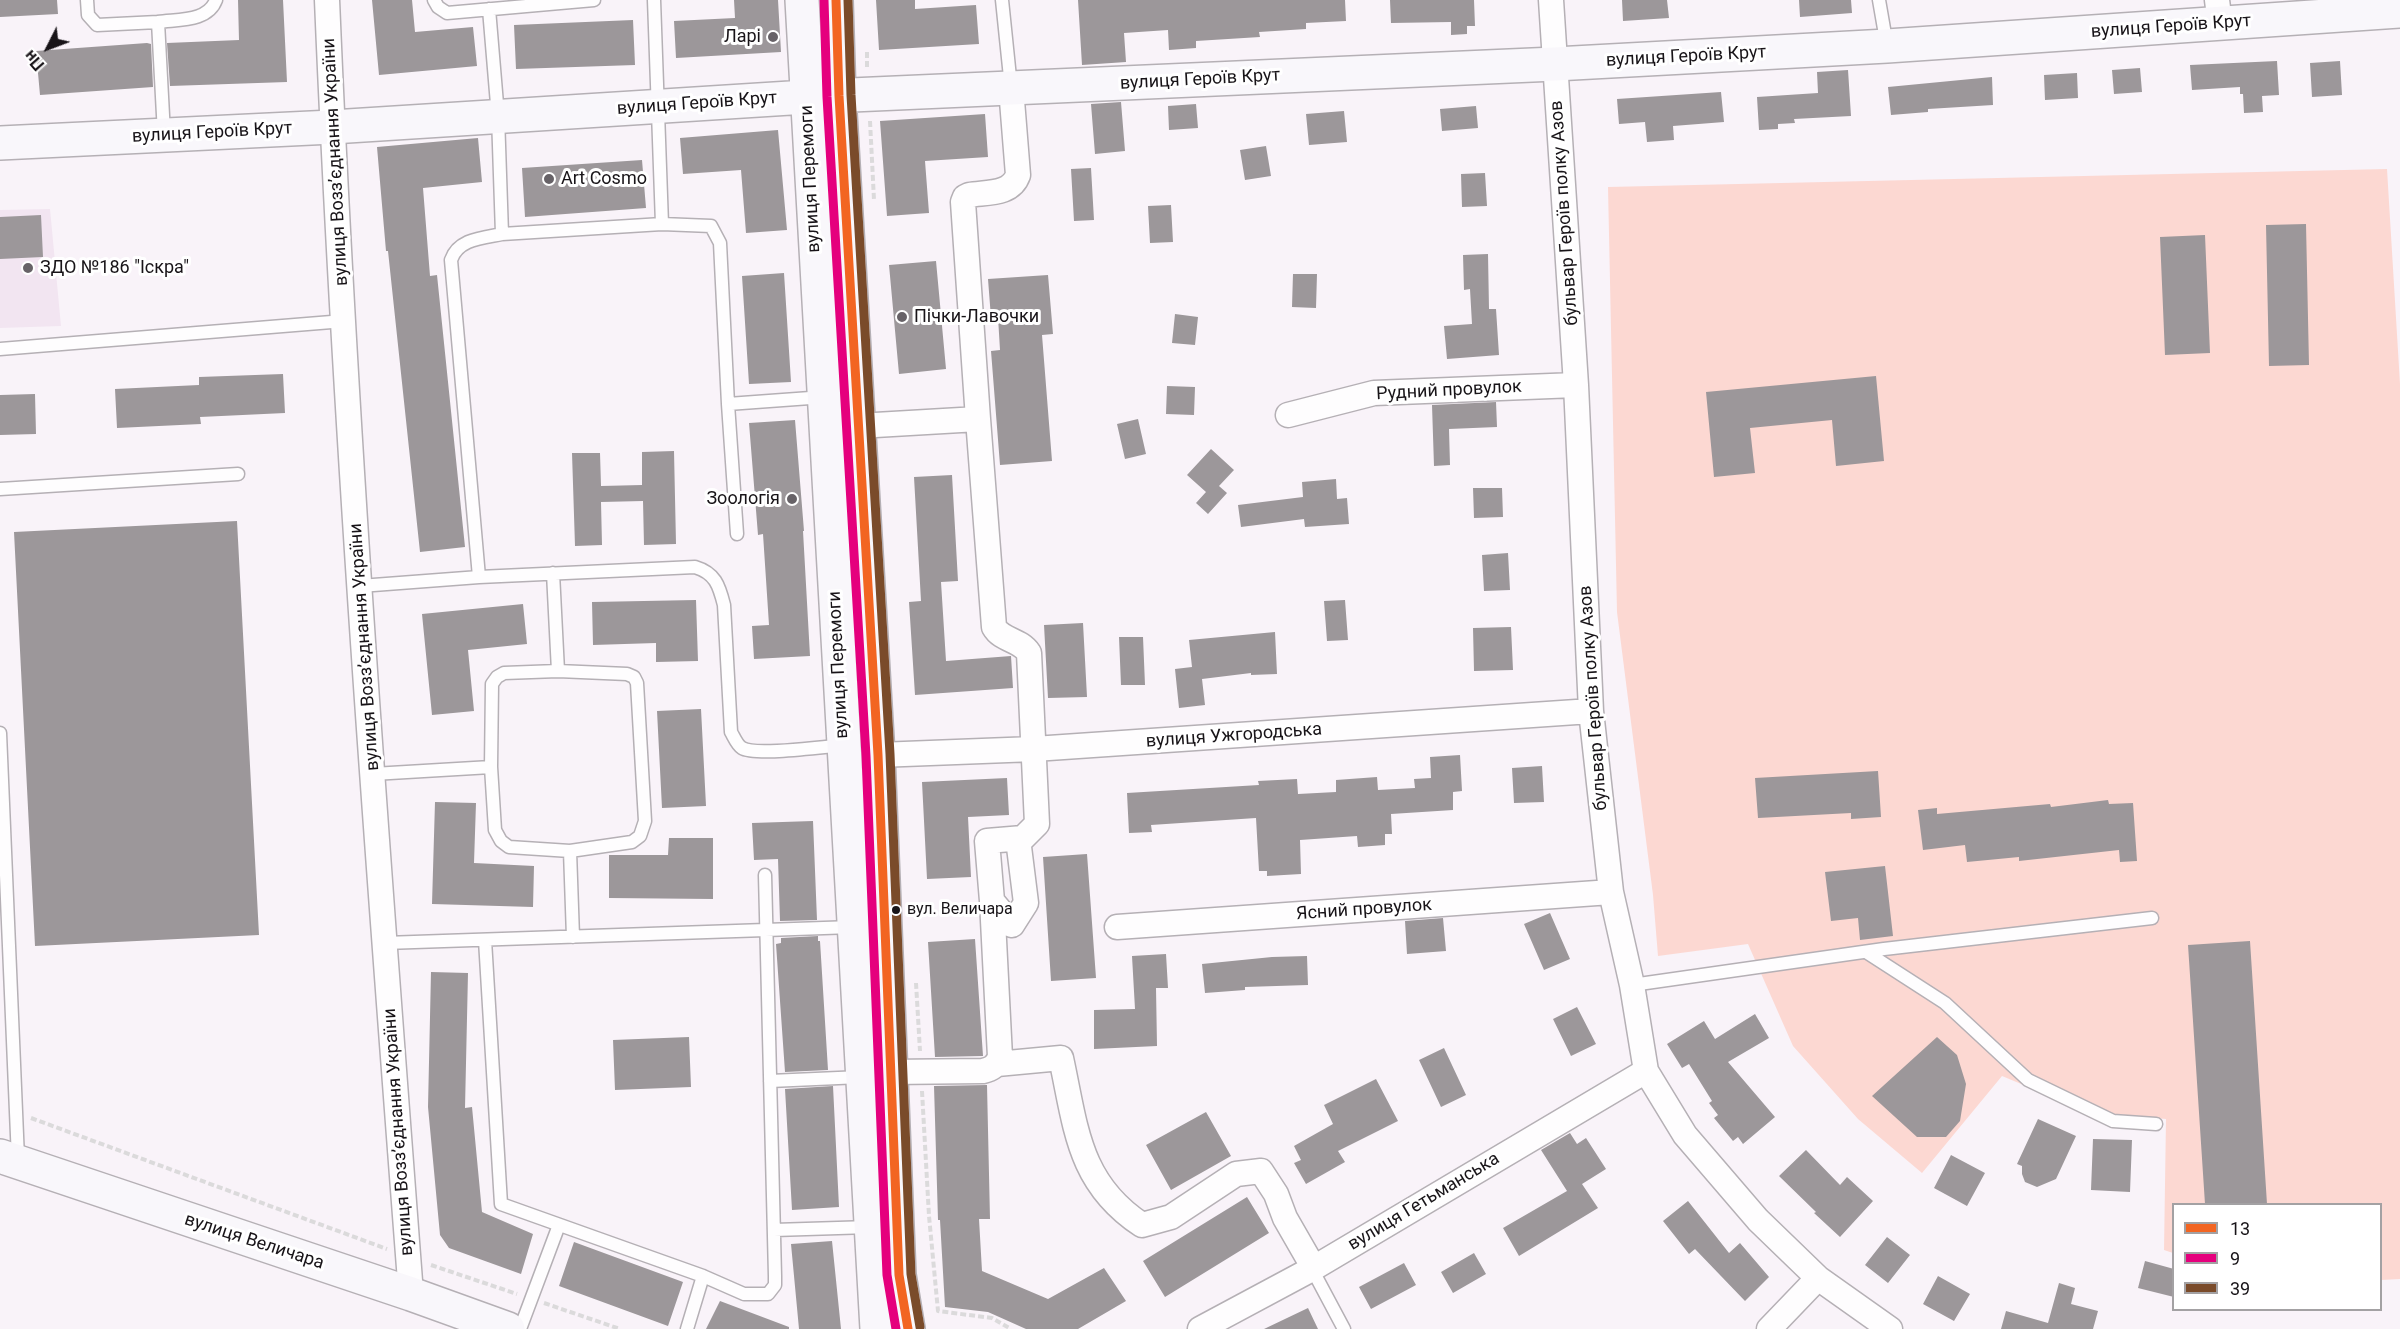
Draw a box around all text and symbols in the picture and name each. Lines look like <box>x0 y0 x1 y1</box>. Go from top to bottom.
street label: вулиця Героїв Крут <box>2090 11 2252 43</box>
north arrow <box>18 18 78 78</box>
place label: Ларі <box>724 26 761 48</box>
marker: Ларі <box>766 30 780 44</box>
street label: вулиця Воззʼєднання України <box>319 38 353 286</box>
street label: вулиця Героїв Крут <box>1605 42 1767 72</box>
text: Пн <box>20 46 48 74</box>
street label: вулиця Героїв Крут <box>1119 65 1281 95</box>
street label: вулиця Героїв Крут <box>616 88 778 120</box>
street label: бульвар Героїв полку Азов <box>1546 100 1584 326</box>
street label: вулиця Перемоги <box>796 105 826 253</box>
street label: вулиця Героїв Крут <box>131 118 293 148</box>
place label: Art Cosmo <box>561 168 647 190</box>
marker: Art Cosmo <box>542 172 556 186</box>
place label: ЗДО №186 "Іскра" <box>40 257 189 279</box>
marker: ЗДО №186 "Іскра" <box>21 261 35 275</box>
place label: Пічки-Лавочки <box>914 306 1039 328</box>
marker: Пічки-Лавочки <box>895 310 909 324</box>
street label: Рудний провулок <box>1376 376 1522 406</box>
place label: Зоологія <box>706 488 780 510</box>
marker: Зоологія <box>785 492 799 506</box>
street label: вулиця Воззʼєднання України <box>346 522 384 772</box>
street label: бульвар Героїв полку Азов <box>1575 585 1613 811</box>
street label: вулиця Перемоги <box>824 591 854 739</box>
street label: вулиця Ужгородська <box>1145 719 1323 753</box>
street label: Ясний провулок <box>1295 894 1433 926</box>
place label: вул. Величара <box>907 900 1013 920</box>
marker: вул. Величара <box>890 904 902 916</box>
street label: вулиця Воззʼєднання України <box>380 1007 418 1257</box>
street label: вулиця Гетьманська <box>1344 1148 1504 1256</box>
legend <box>2172 1203 2382 1311</box>
street label: вулиця Величара <box>182 1209 326 1275</box>
text: 13 <box>2230 1218 2250 1239</box>
text: 9 <box>2230 1248 2240 1269</box>
text: 39 <box>2230 1278 2250 1299</box>

